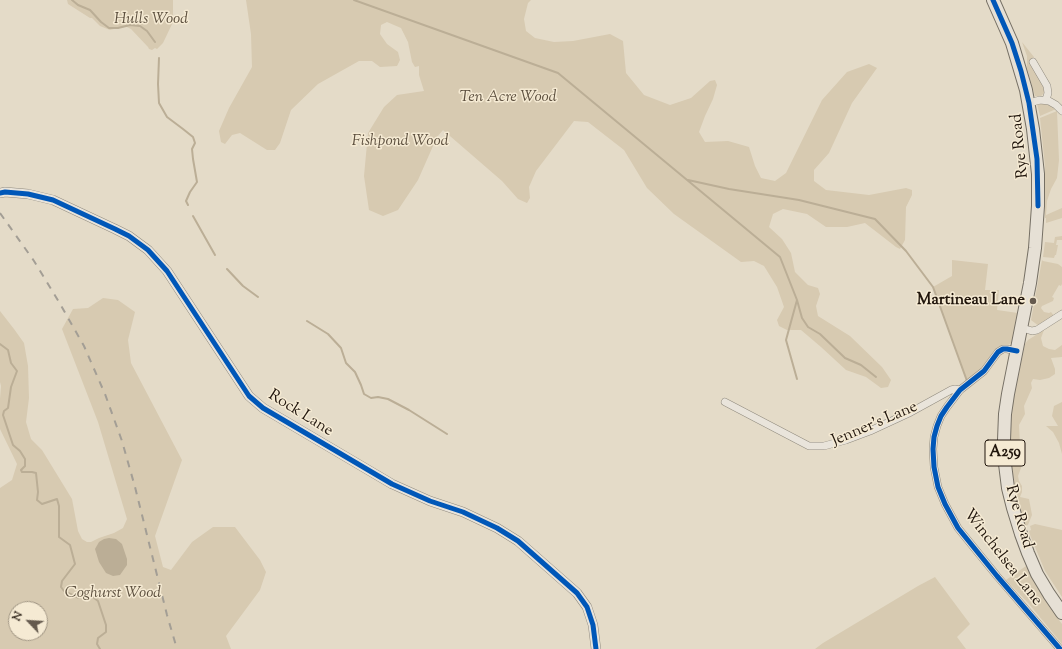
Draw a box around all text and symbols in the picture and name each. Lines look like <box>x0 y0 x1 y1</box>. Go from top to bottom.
park label: Hulls Wood <box>114 10 188 30</box>
park label: Ten Acre Wood <box>459 88 557 108</box>
street label: Rye Road <box>1008 113 1034 179</box>
park label: Fishpond Wood <box>351 132 449 152</box>
place label: Martineau Lane <box>917 291 1025 311</box>
marker: Martineau Lane <box>1028 296 1038 306</box>
street label: Rock Lane <box>264 387 336 441</box>
street label: Jenner's Lane <box>829 398 921 452</box>
road number: A259 <box>985 440 1025 466</box>
street label: Rye Road <box>1000 483 1036 551</box>
street label: Winchelsea Lane <box>958 506 1046 610</box>
park label: Coghurst Wood <box>65 584 161 604</box>
north arrow <box>8 601 48 641</box>
text: N <box>9 609 27 624</box>

